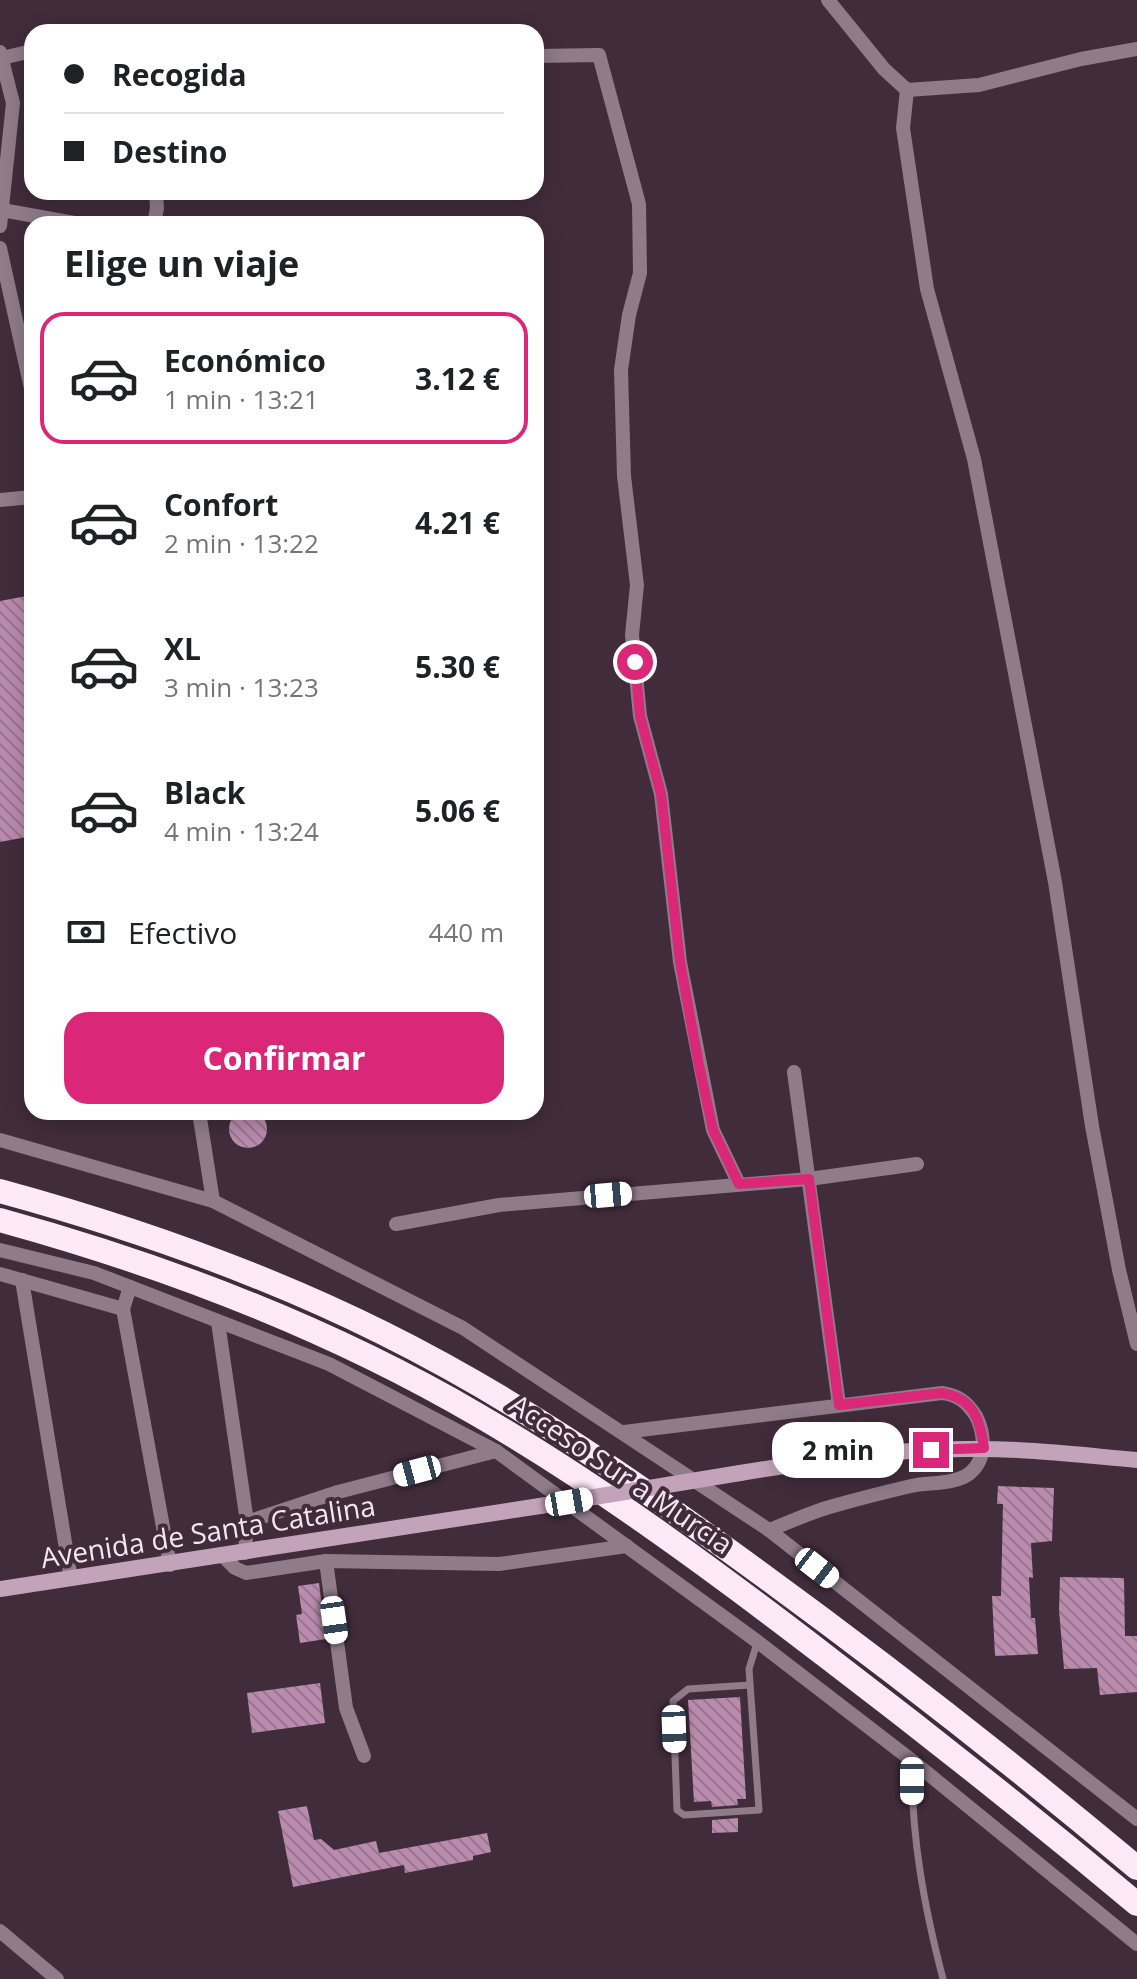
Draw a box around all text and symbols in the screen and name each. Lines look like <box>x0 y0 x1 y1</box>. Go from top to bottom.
text: Recogida <box>112 54 247 95</box>
text: Destino <box>112 131 227 172</box>
text: Elige un viaje <box>64 239 299 288</box>
text: Económico <box>164 340 326 381</box>
icon: car <box>68 342 140 414</box>
text: 3.12 € <box>415 358 500 399</box>
text: 1 min · 13:21 <box>164 381 319 417</box>
text: Confort <box>164 484 278 525</box>
icon: car <box>68 486 140 558</box>
text: 4.21 € <box>415 502 500 543</box>
text: 2 min · 13:22 <box>164 525 319 561</box>
text: XL <box>164 628 201 669</box>
icon: car <box>68 630 140 702</box>
route start <box>617 644 653 680</box>
text: 5.30 € <box>415 646 500 687</box>
text: 3 min · 13:23 <box>164 669 319 705</box>
text: Black <box>164 772 245 813</box>
icon: car <box>68 774 140 846</box>
text: 5.06 € <box>415 790 500 831</box>
text: 4 min · 13:24 <box>164 813 319 849</box>
icon: cash <box>64 910 108 954</box>
text: Efectivo <box>128 912 237 953</box>
text: 440 m <box>429 914 504 950</box>
button: Confirmar <box>64 1012 504 1104</box>
car <box>583 1181 633 1209</box>
street label: Acceso Sur a Murcia <box>502 1384 741 1562</box>
callout: 2 min <box>771 1422 903 1478</box>
text: 2 min <box>802 1432 874 1468</box>
route end <box>913 1432 949 1468</box>
car <box>391 1453 443 1489</box>
street label: Avenida de Santa Catalina <box>38 1486 378 1576</box>
car <box>543 1486 595 1518</box>
car <box>791 1544 843 1592</box>
car <box>319 1595 349 1645</box>
car <box>661 1705 687 1753</box>
car <box>900 1757 924 1805</box>

